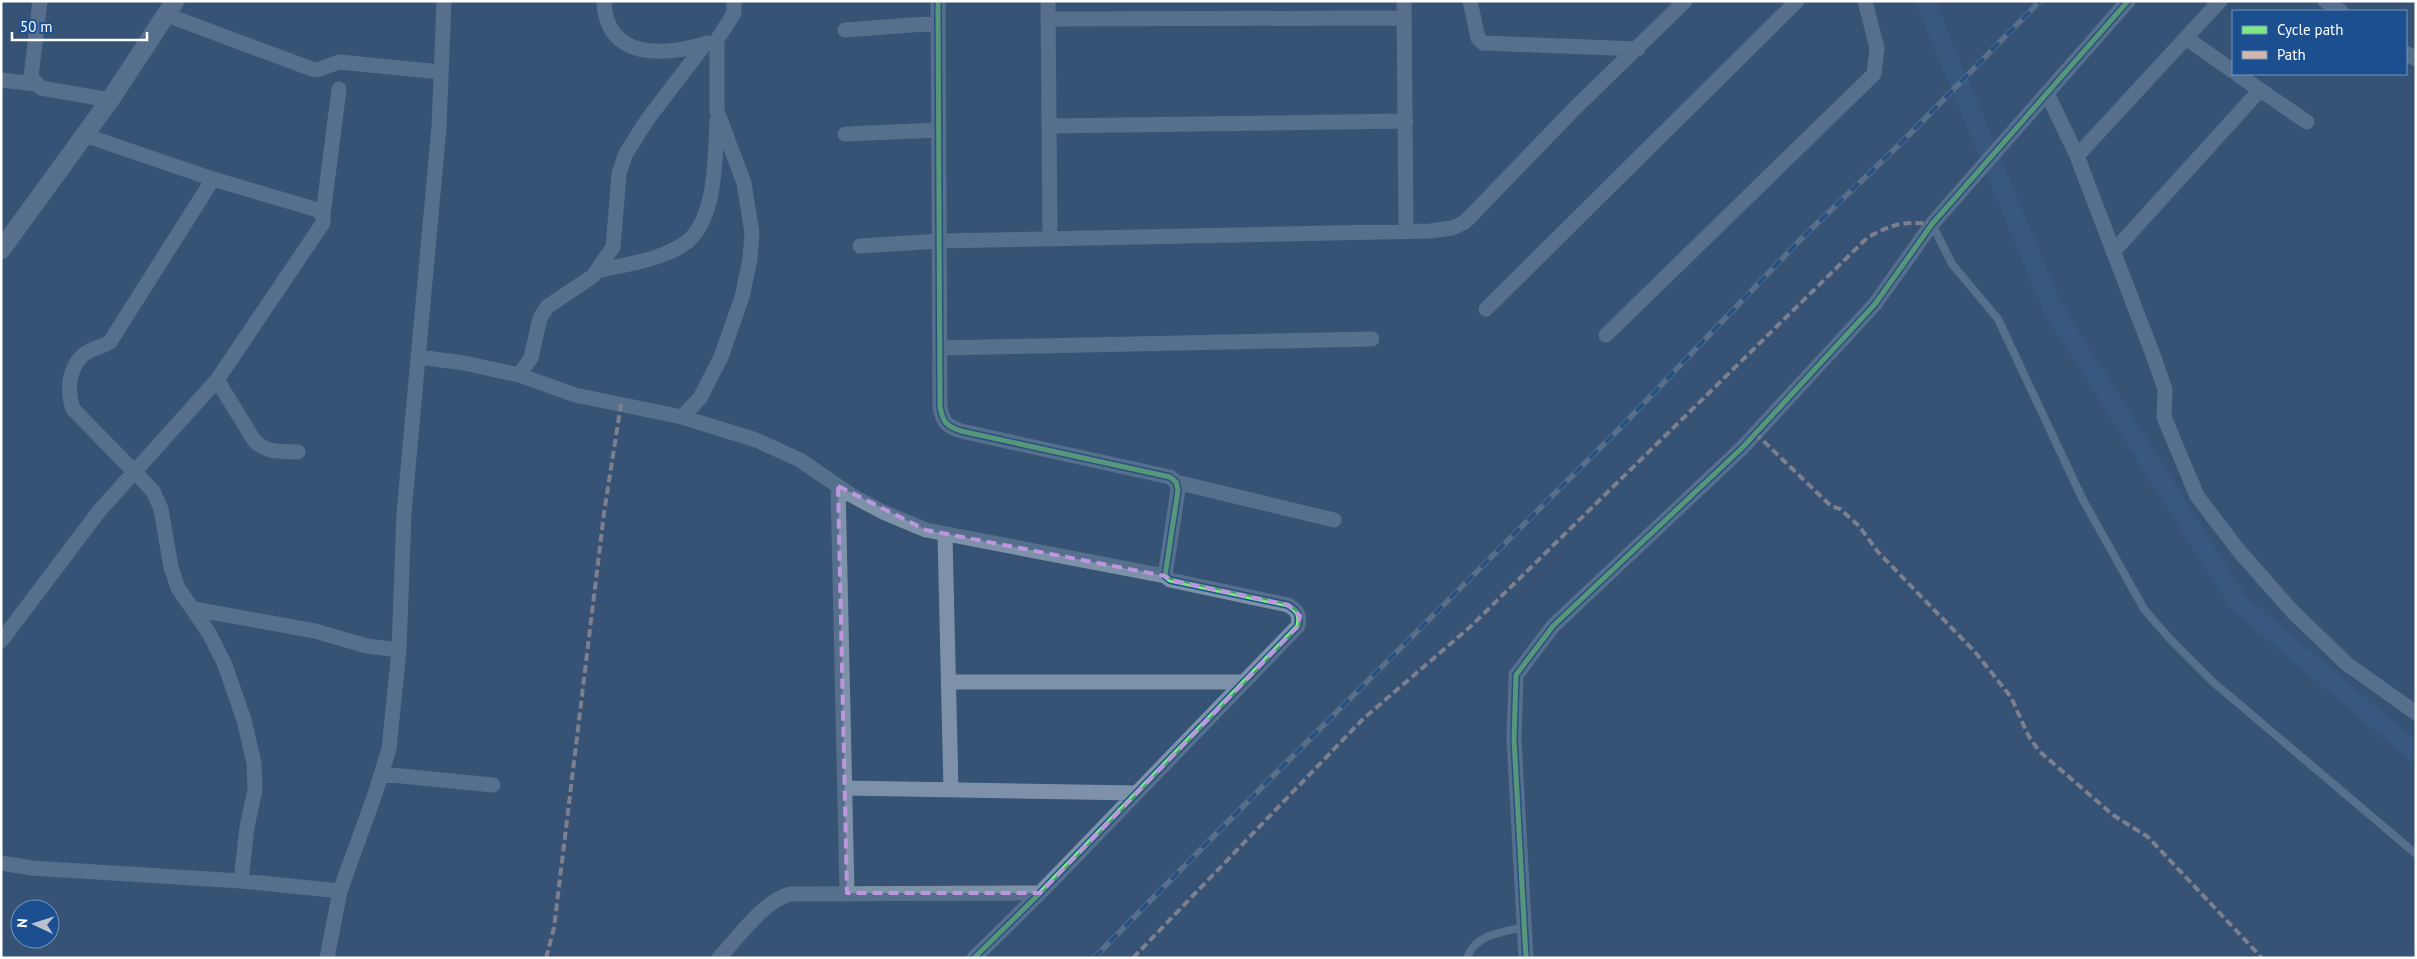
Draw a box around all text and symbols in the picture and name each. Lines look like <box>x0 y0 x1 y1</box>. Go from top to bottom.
scale bar <box>12 10 148 42</box>
legend <box>2232 10 2407 75</box>
text: 50 m <box>20 17 53 36</box>
text: Cycle path <box>2277 20 2343 39</box>
text: Path <box>2277 45 2306 64</box>
north arrow <box>10 899 60 949</box>
text: N <box>13 918 31 928</box>

